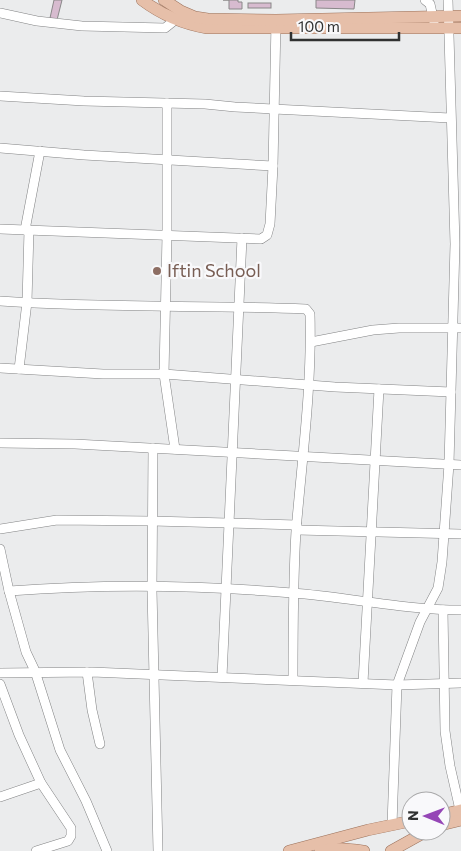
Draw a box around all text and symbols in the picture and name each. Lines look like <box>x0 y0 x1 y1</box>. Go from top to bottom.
scale bar <box>291 10 398 42</box>
text: 100 m <box>298 17 340 35</box>
place label: Iftin School <box>167 259 261 281</box>
marker: Iftin School <box>151 265 163 277</box>
north arrow <box>401 791 451 841</box>
text: N <box>404 810 421 821</box>

